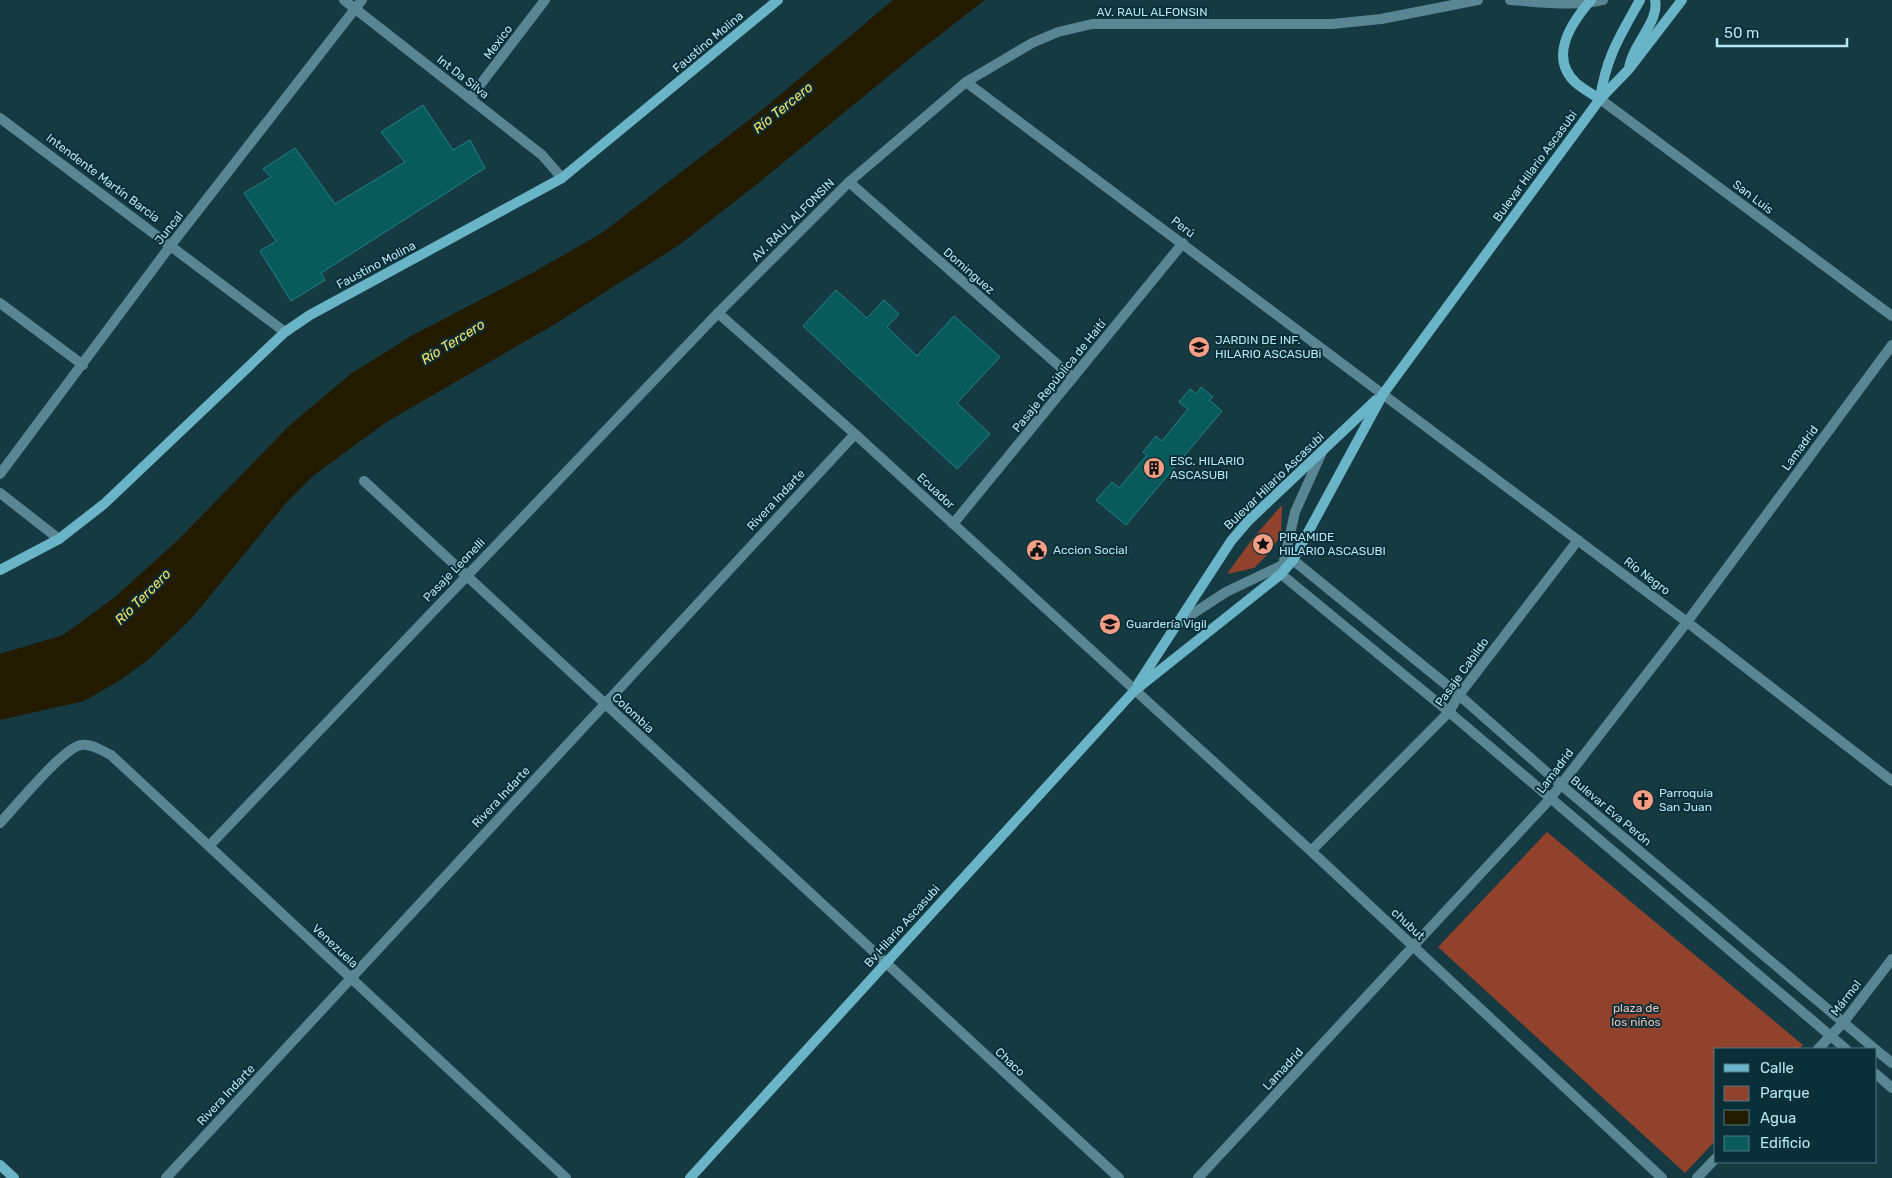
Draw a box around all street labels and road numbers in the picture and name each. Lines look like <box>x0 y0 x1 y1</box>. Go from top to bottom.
street label: AV. RAUL ALFONSIN <box>1097 5 1207 19</box>
street label: Faustino Molina <box>670 9 746 75</box>
street label: Mexico <box>481 22 515 62</box>
street label: Int Da Silva <box>434 52 492 102</box>
street label: Bulevar Hilario Ascasubi <box>1490 108 1580 224</box>
street label: Intendente Martín Barcia <box>44 131 162 225</box>
street label: AV. RAUL ALFONSIN <box>749 176 837 264</box>
street label: San Luis <box>1730 177 1776 217</box>
street label: Juncal <box>152 209 186 247</box>
street label: Perú <box>1168 214 1198 240</box>
street label: Faustino Molina <box>334 238 418 292</box>
street label: Dominguez <box>941 245 997 297</box>
street label: Pasaje República de Haití <box>1009 316 1109 435</box>
street label: Lamadrid <box>1779 423 1821 473</box>
street label: Bulevar Hilario Ascasubi <box>1221 429 1327 532</box>
street label: Rivera Indarte <box>744 466 808 533</box>
street label: Ecuador <box>914 470 958 512</box>
street label: Pasaje Leonelli <box>420 535 488 605</box>
street label: Río Negro <box>1621 554 1673 598</box>
street label: Pasaje Cabildo <box>1432 635 1492 709</box>
street label: Colombia <box>609 690 657 736</box>
street label: Lamadrid <box>1534 746 1576 796</box>
street label: Rivera Indarte <box>469 763 533 830</box>
street label: Bulevar Eva Perón <box>1568 773 1654 849</box>
street label: Bv Hilario Ascasubi <box>861 882 943 970</box>
street label: chubut <box>1389 905 1428 943</box>
street label: Venezuela <box>309 921 361 971</box>
street label: Mármol <box>1828 977 1864 1019</box>
street label: Chaco <box>992 1045 1028 1079</box>
street label: Lamadrid <box>1260 1045 1306 1093</box>
street label: Rivera Indarte <box>194 1061 258 1128</box>

